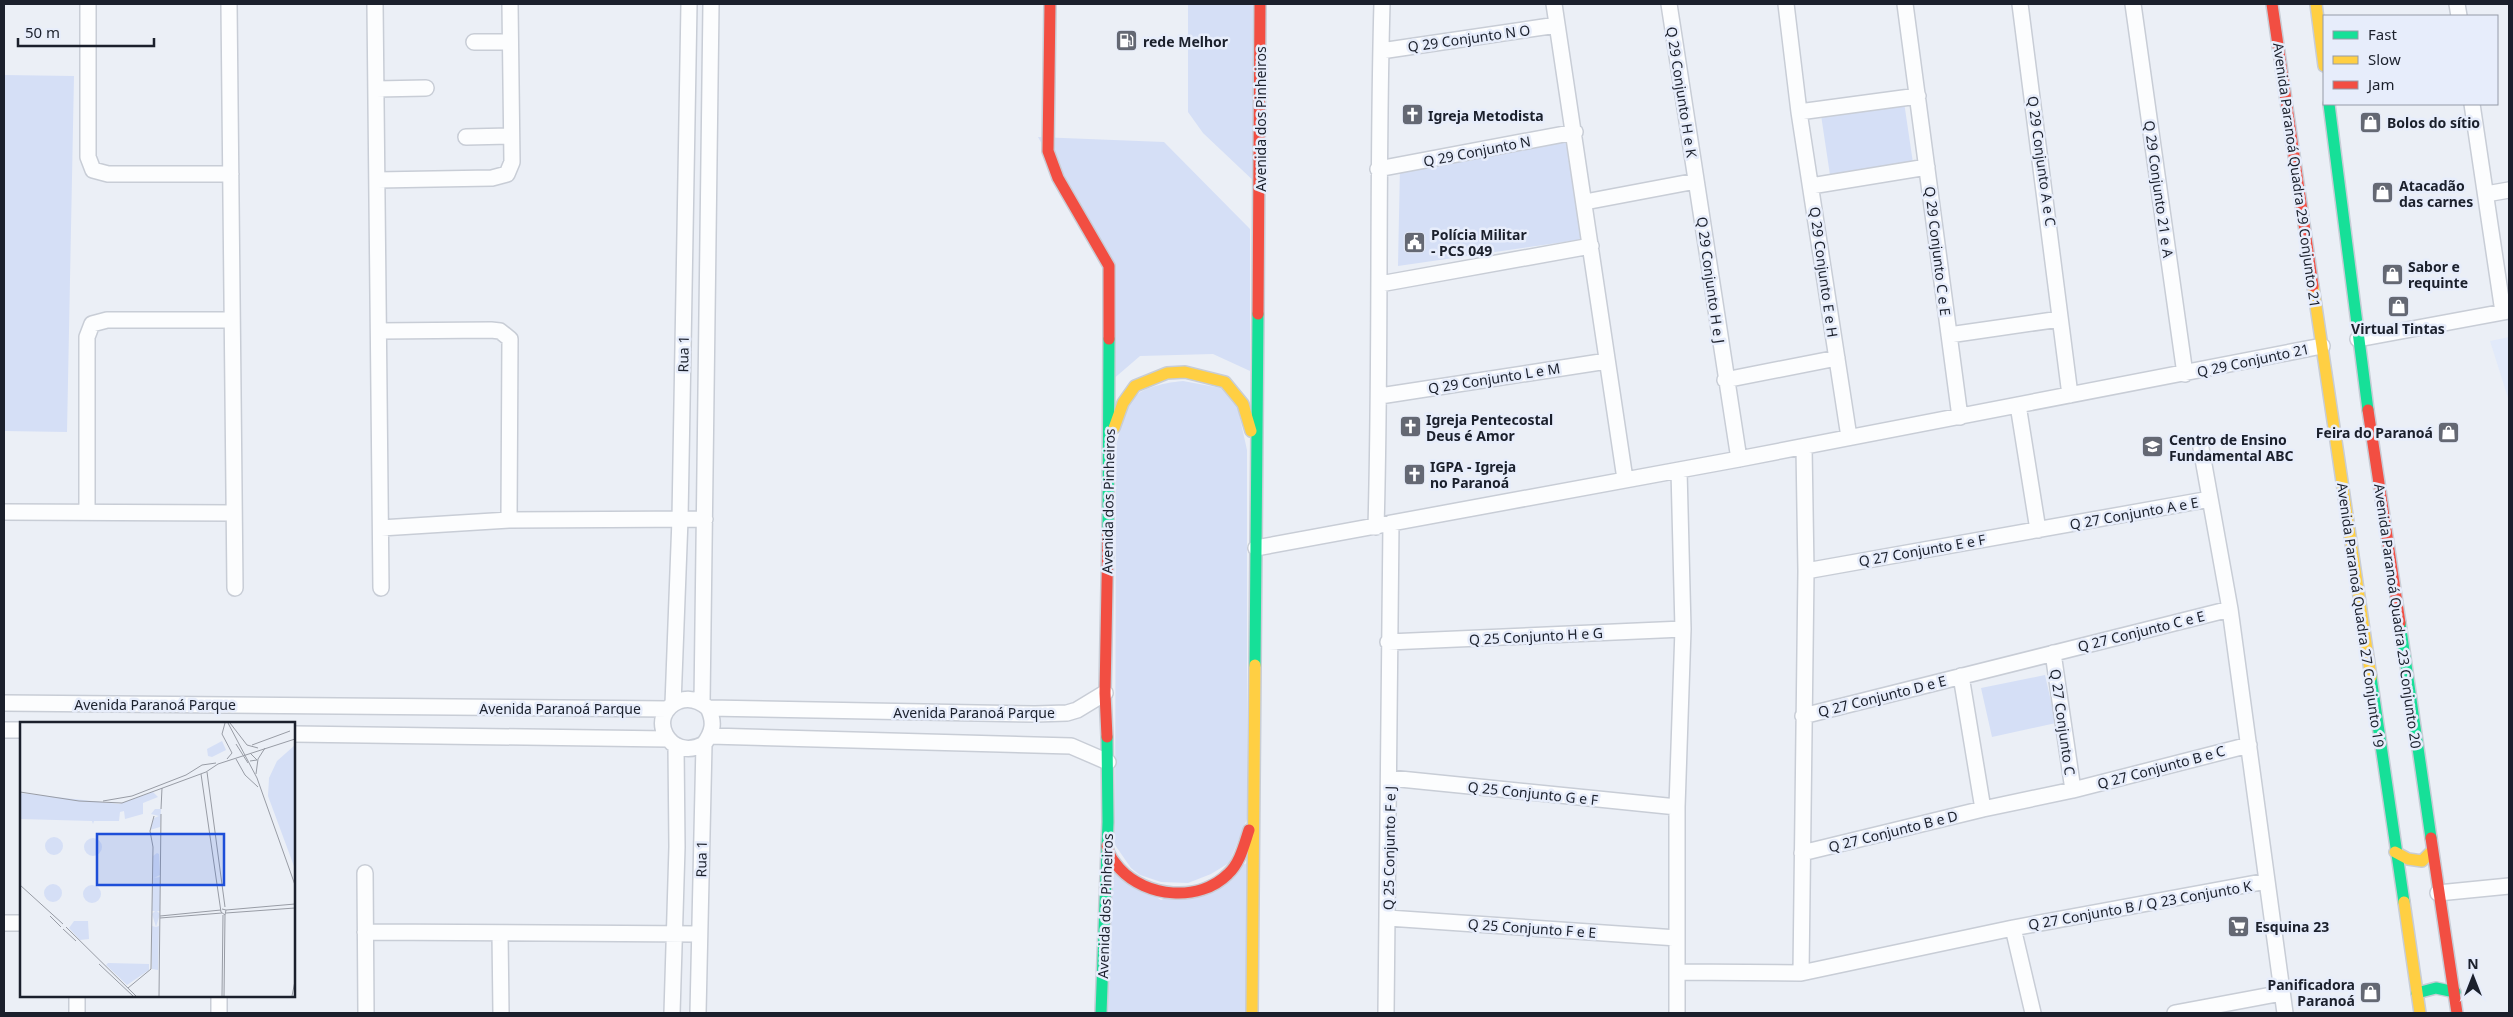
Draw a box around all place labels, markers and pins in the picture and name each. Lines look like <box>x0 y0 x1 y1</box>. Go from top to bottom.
fuel station icon: rede Melhor <box>1115 29 1139 53</box>
place label: rede Melhor <box>1143 32 1229 51</box>
church icon: Igreja Metodista <box>1400 103 1424 127</box>
place label: Igreja Metodista <box>1428 106 1544 125</box>
shop icon: Bolos do sítio <box>2359 110 2383 134</box>
place label: Bolos do sítio <box>2387 113 2480 132</box>
place label: Atacadão das carnes <box>2399 176 2473 211</box>
shop icon: Atacadão das carnes <box>2371 181 2395 205</box>
place label: Polícia Militar - PCS 049 <box>1431 225 1527 260</box>
public building icon: Polícia Militar - PCS 049 <box>1403 230 1427 254</box>
place label: Sabor e requinte <box>2408 257 2468 292</box>
shop icon: Sabor e requinte <box>2380 262 2404 286</box>
shop icon: Virtual Tintas <box>2386 294 2410 318</box>
place label: Virtual Tintas <box>2351 319 2445 338</box>
place label: Igreja Pentecostal Deus é Amor <box>1426 410 1553 445</box>
church icon: Igreja Pentecostal Deus é Amor <box>1398 415 1422 439</box>
shop icon: Feira do Paranoá <box>2437 420 2461 444</box>
place label: Feira do Paranoá <box>2316 423 2433 442</box>
place label: Centro de Ensino Fundamental ABC <box>2169 430 2294 465</box>
school or university icon: Centro de Ensino Fundamental ABC <box>2141 435 2165 459</box>
place label: IGPA - Igreja no Paranoá <box>1430 457 1516 492</box>
church icon: IGPA - Igreja no Paranoá <box>1402 462 1426 486</box>
supermarket icon: Esquina 23 <box>2227 914 2251 938</box>
place label: Esquina 23 <box>2255 917 2329 936</box>
place label: Panificadora Paranoá <box>2267 975 2355 1010</box>
shop icon: Panificadora Paranoá <box>2359 980 2383 1004</box>

